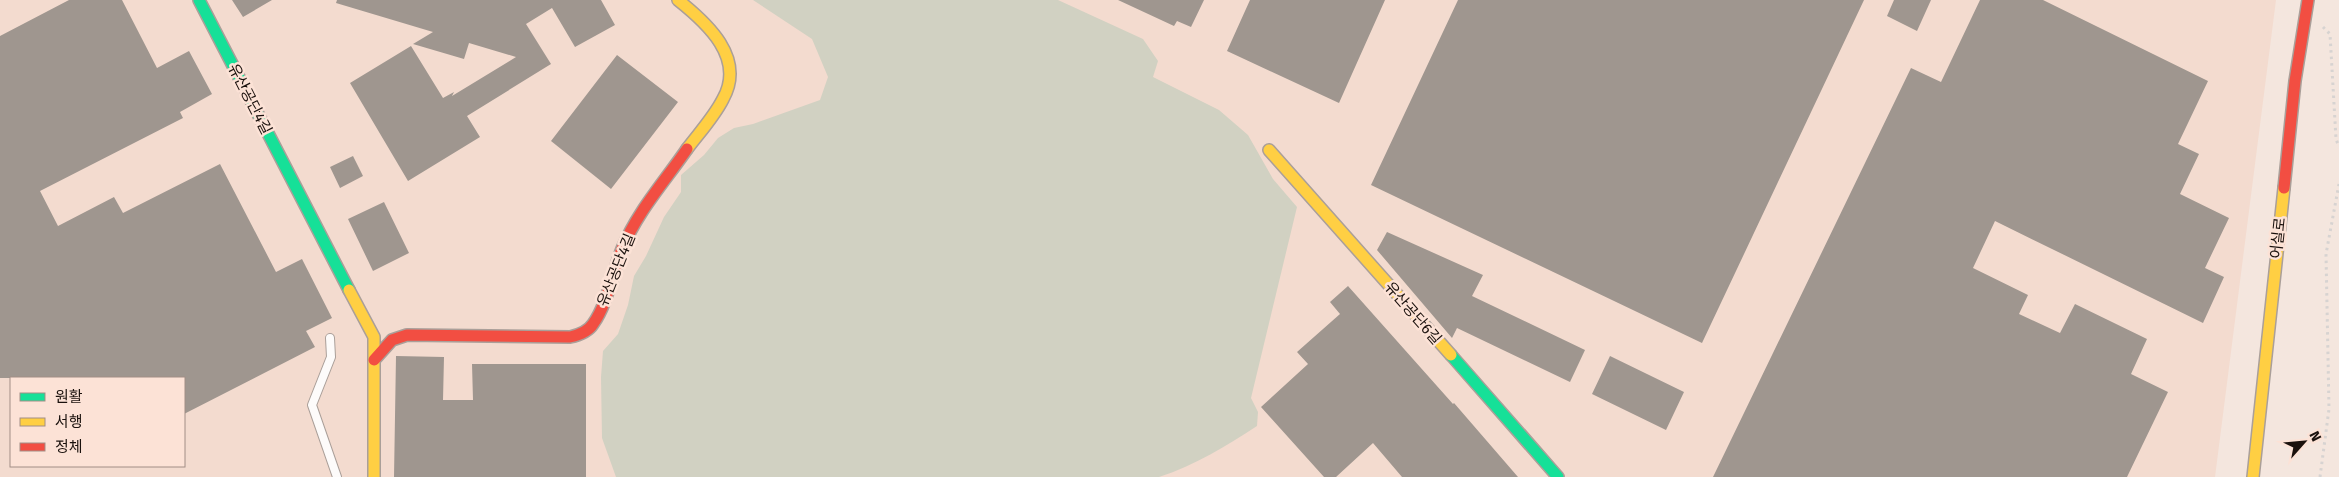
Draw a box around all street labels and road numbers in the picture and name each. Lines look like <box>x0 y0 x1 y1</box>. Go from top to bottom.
street label: 유산공단4길 <box>225 61 275 137</box>
street label: 어실로 <box>2267 216 2289 260</box>
street label: 유산공단4길 <box>593 231 639 309</box>
street label: 유산공단6길 <box>1381 278 1445 348</box>

